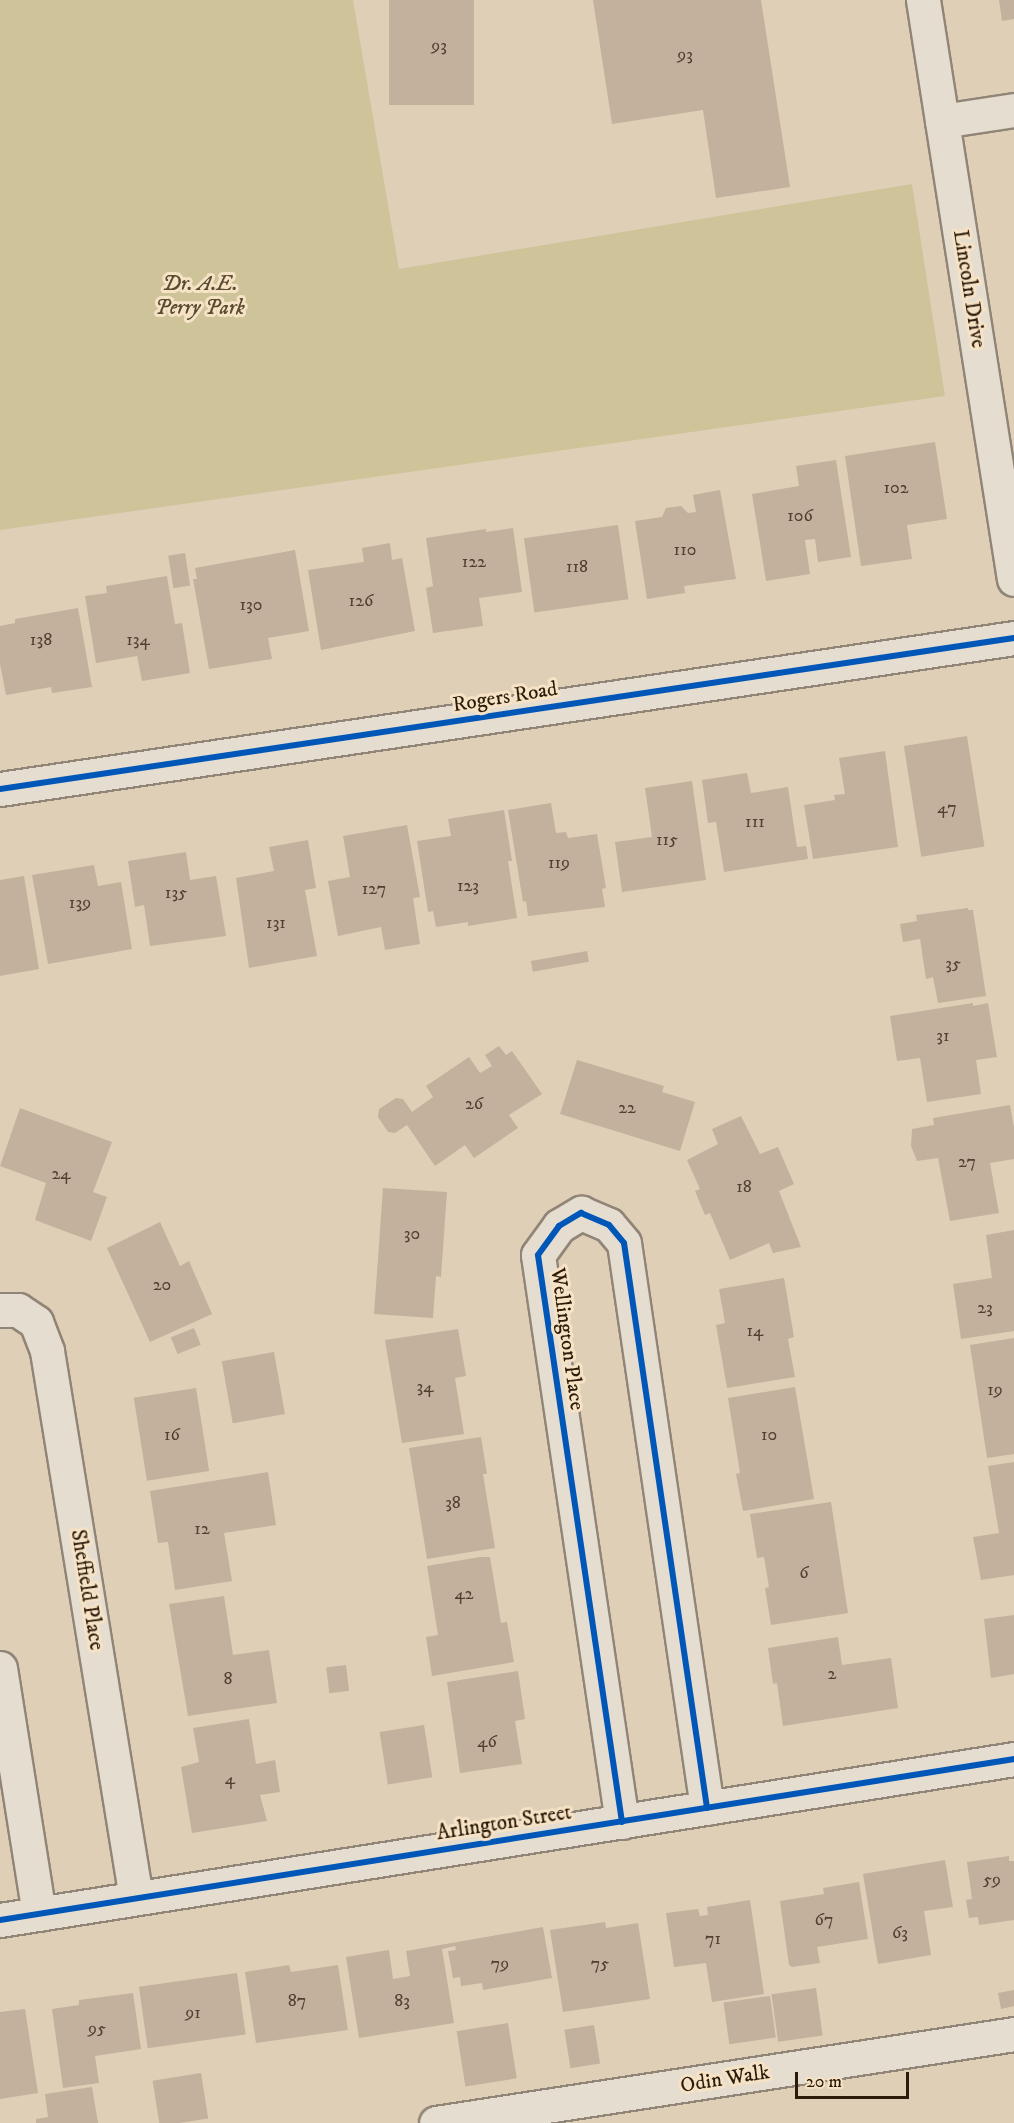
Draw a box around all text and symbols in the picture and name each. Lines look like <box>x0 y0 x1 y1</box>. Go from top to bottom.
house number: 93 <box>431 35 447 57</box>
house number: 93 <box>677 44 693 66</box>
street label: Lincoln Drive <box>947 228 991 350</box>
park label: Dr. A.E. Perry Park <box>155 271 245 321</box>
house number: 102 <box>883 477 909 499</box>
house number: 106 <box>787 505 813 527</box>
house number: 110 <box>674 539 696 561</box>
house number: 122 <box>462 551 486 573</box>
house number: 118 <box>566 556 588 578</box>
house number: 126 <box>349 590 373 612</box>
house number: 130 <box>239 594 263 616</box>
house number: 138 <box>30 629 52 651</box>
house number: 134 <box>126 629 150 651</box>
street label: Rogers Road <box>451 676 559 718</box>
house number: 47 <box>937 797 957 819</box>
house number: 111 <box>745 811 765 833</box>
house number: 115 <box>656 829 678 851</box>
house number: 119 <box>548 852 570 874</box>
house number: 123 <box>457 875 479 897</box>
house number: 127 <box>362 878 386 900</box>
house number: 135 <box>165 882 187 904</box>
house number: 139 <box>69 892 91 914</box>
house number: 131 <box>266 912 286 934</box>
house number: 35 <box>945 953 961 975</box>
house number: 31 <box>936 1025 950 1047</box>
house number: 26 <box>465 1093 483 1115</box>
house number: 22 <box>618 1097 636 1119</box>
house number: 27 <box>958 1151 976 1173</box>
house number: 24 <box>51 1163 71 1185</box>
house number: 18 <box>736 1176 752 1198</box>
house number: 30 <box>404 1223 420 1245</box>
street label: Wellington Place <box>545 1266 589 1412</box>
house number: 20 <box>153 1274 171 1296</box>
house number: 23 <box>977 1297 993 1319</box>
house number: 14 <box>747 1320 763 1342</box>
house number: 34 <box>416 1376 434 1398</box>
house number: 19 <box>987 1379 1003 1401</box>
house number: 16 <box>164 1424 180 1446</box>
house number: 10 <box>761 1424 777 1446</box>
house number: 38 <box>445 1492 461 1514</box>
house number: 12 <box>194 1518 210 1540</box>
street label: Sheffield Place <box>65 1528 109 1652</box>
house number: 6 <box>799 1562 809 1584</box>
house number: 42 <box>454 1583 474 1605</box>
house number: 2 <box>828 1663 836 1685</box>
house number: 8 <box>223 1668 233 1690</box>
house number: 46 <box>477 1731 497 1753</box>
house number: 4 <box>225 1768 235 1790</box>
street label: Arlington Street <box>435 1800 573 1846</box>
house number: 59 <box>983 1869 1001 1891</box>
house number: 67 <box>815 1909 833 1931</box>
house number: 63 <box>892 1922 908 1944</box>
house number: 71 <box>705 1928 721 1950</box>
house number: 79 <box>491 1953 509 1975</box>
house number: 75 <box>591 1953 609 1975</box>
house number: 87 <box>288 1990 306 2012</box>
house number: 83 <box>394 1990 410 2012</box>
house number: 91 <box>185 2002 201 2024</box>
house number: 95 <box>88 2018 106 2040</box>
street label: Odin Walk <box>679 2060 771 2098</box>
scale bar <box>798 2060 912 2098</box>
text: 20 m <box>806 2071 842 2093</box>

